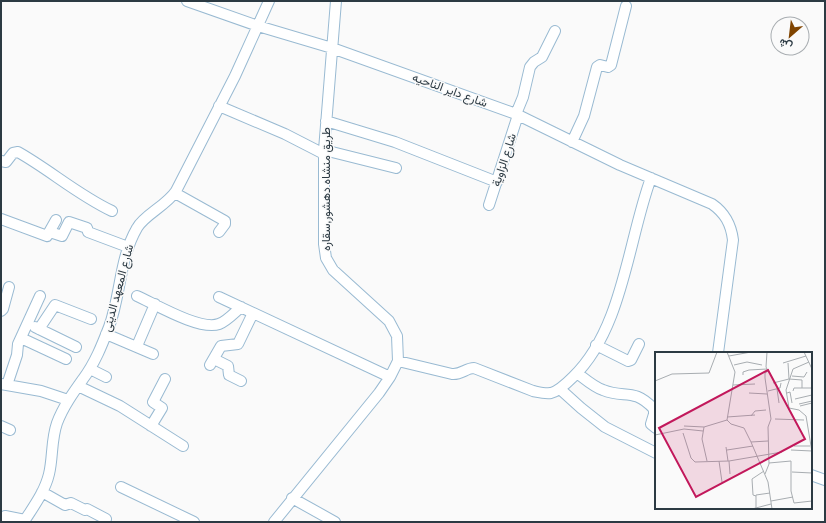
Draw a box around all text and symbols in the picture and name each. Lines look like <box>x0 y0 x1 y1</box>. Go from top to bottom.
north arrow <box>770 16 810 56</box>
text: ش <box>776 36 794 54</box>
street label: شارع داير الناحيه <box>410 69 490 112</box>
street label: طريق منشاه دهشور,سقاره <box>318 127 334 251</box>
street label: شارع الزاوية <box>488 131 521 189</box>
street label: شارع المعهد الدينى <box>99 242 138 334</box>
inset map <box>655 352 812 509</box>

